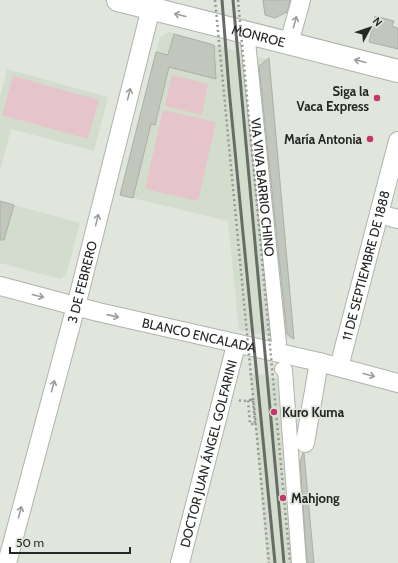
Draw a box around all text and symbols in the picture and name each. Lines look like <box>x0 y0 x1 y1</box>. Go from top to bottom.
north arrow <box>350 8 390 48</box>
one-way arrow <box>173 11 186 19</box>
text: N <box>370 14 386 29</box>
one-way arrow <box>292 15 299 28</box>
street label: MONROE <box>230 21 287 50</box>
one-way arrow <box>354 57 367 65</box>
place label: Siga la Vaca Express <box>297 83 370 114</box>
one-way arrow <box>126 87 133 100</box>
marker: Siga la Vaca Express <box>372 93 382 103</box>
street label: VIA VIVA BARRIO CHINO <box>248 117 278 257</box>
place label: María Antonia <box>284 131 363 147</box>
marker: María Antonia <box>365 134 375 144</box>
street label: 11 DE SEPTIEMBRE DE 1888 <box>338 189 393 342</box>
one-way arrow <box>94 214 102 227</box>
street label: 3 DE FEBRERO <box>64 239 100 325</box>
one-way arrow <box>31 293 44 300</box>
one-way arrow <box>107 312 120 320</box>
street label: BLANCO ENCALADA <box>140 314 258 356</box>
street label: DOCTOR JUAN ÁNGEL GOLFARINI <box>176 358 240 549</box>
one-way arrow <box>362 372 375 379</box>
one-way arrow <box>50 380 58 393</box>
place label: Kuro Kuma <box>282 404 345 420</box>
marker: Kuro Kuma <box>269 407 279 417</box>
place label: Mahjong <box>291 490 340 506</box>
marker: Mahjong <box>278 493 288 503</box>
one-way arrow <box>17 506 24 519</box>
scale bar <box>10 529 130 555</box>
text: 50 m <box>16 535 44 550</box>

